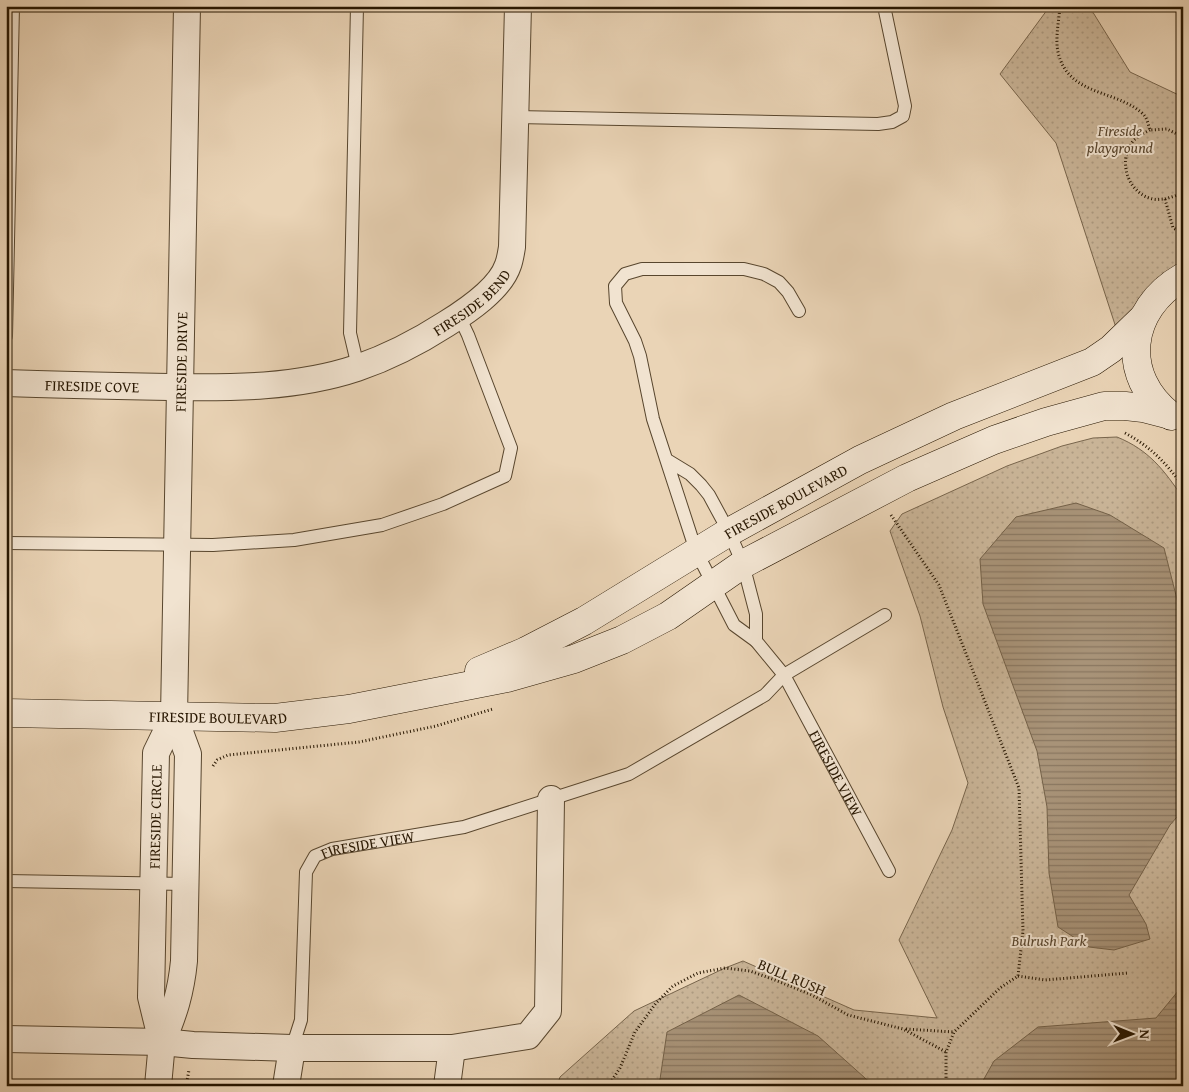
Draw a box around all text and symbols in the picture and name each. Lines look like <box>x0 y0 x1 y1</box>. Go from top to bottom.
park label: Fireside playground <box>1086 120 1153 158</box>
street label: FIRESIDE BEND <box>429 265 515 340</box>
street label: FIRESIDE DRIVE <box>169 311 192 412</box>
street label: FIRESIDE COVE <box>45 374 140 397</box>
street label: FIRESIDE BOULEVARD <box>720 459 851 543</box>
street label: FIRESIDE BOULEVARD <box>149 705 288 729</box>
street label: FIRESIDE VIEW <box>805 726 868 820</box>
street label: FIRESIDE CIRCLE <box>143 764 166 869</box>
street label: FIRESIDE VIEW <box>317 825 416 863</box>
park label: Bulrush Park <box>1011 930 1087 951</box>
street label: BULL RUSH <box>755 953 829 1001</box>
north arrow <box>1106 1010 1156 1060</box>
text: N <box>1135 1029 1155 1040</box>

